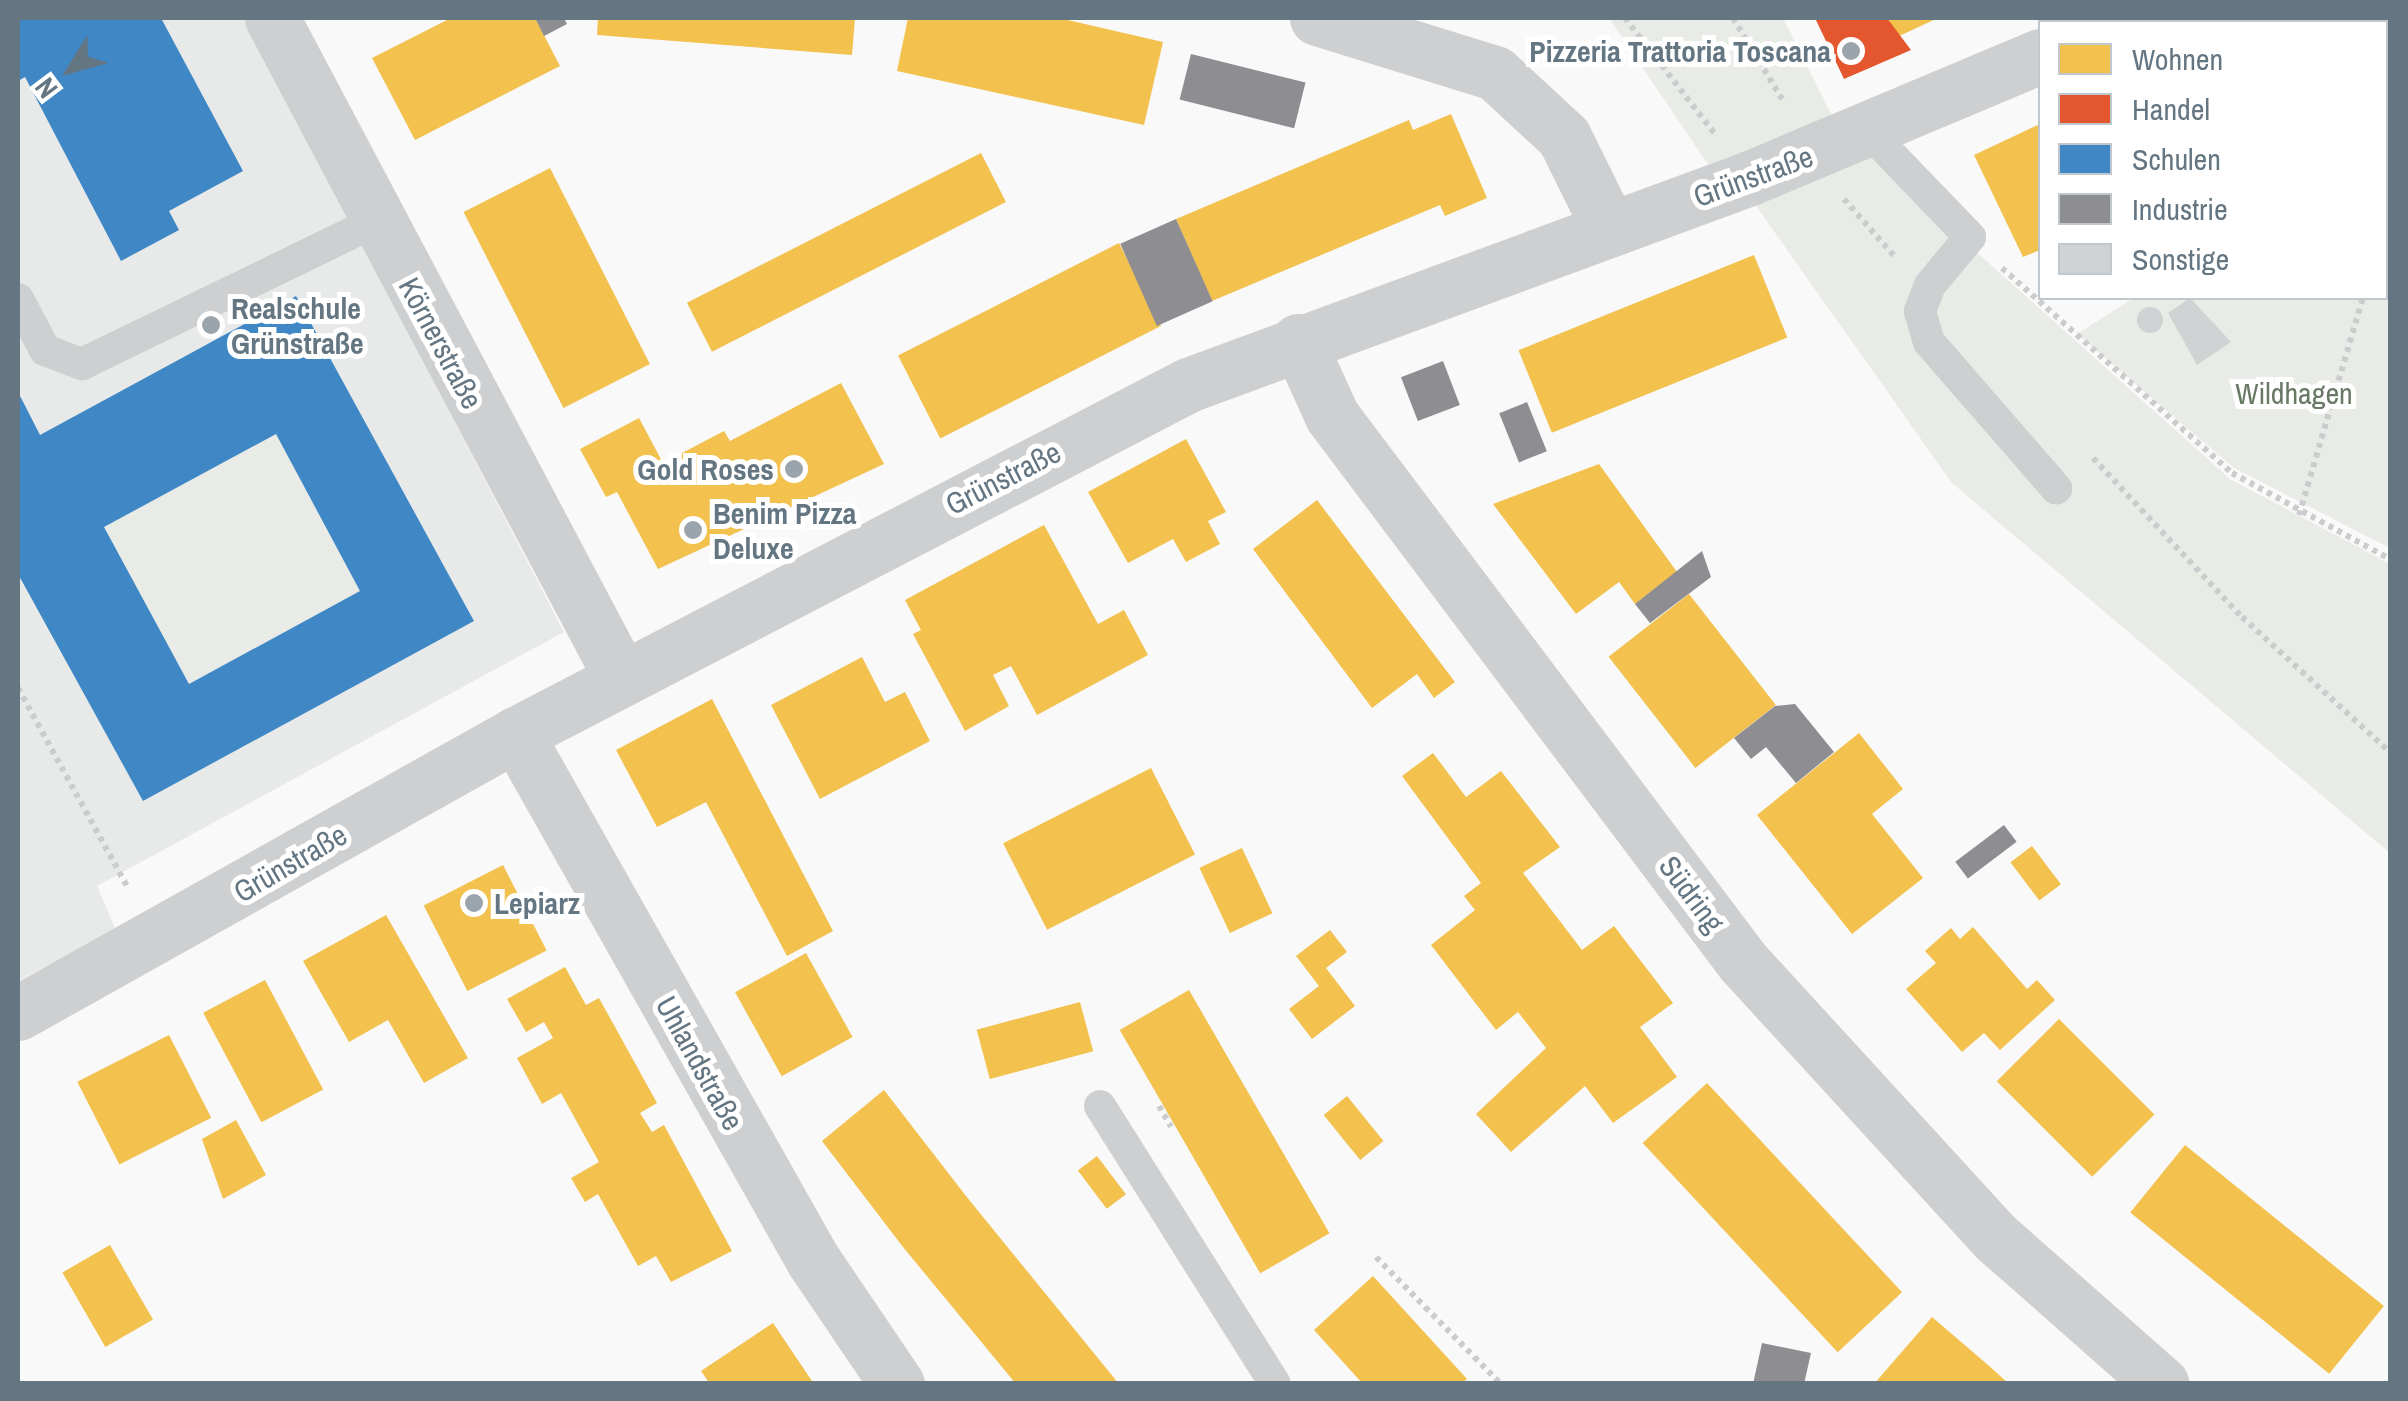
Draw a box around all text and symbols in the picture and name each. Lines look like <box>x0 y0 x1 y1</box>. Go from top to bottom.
north arrow <box>20 20 120 120</box>
legend <box>2038 20 2388 300</box>
place label: Pizzeria Trattoria Toscana <box>1529 33 1831 69</box>
text: Wohnen <box>2132 39 2223 79</box>
marker: Pizzeria Trattoria Toscana <box>1840 40 1862 62</box>
text: N <box>26 70 66 106</box>
text: Handel <box>2132 89 2210 129</box>
street label: Grünstraße <box>1688 138 1818 214</box>
text: Schulen <box>2132 139 2221 179</box>
text: Industrie <box>2132 189 2228 229</box>
text: Sonstige <box>2132 239 2229 279</box>
street label: Körnerstraße <box>391 271 491 415</box>
place label: Realschule Grünstraße <box>231 290 364 360</box>
marker: Realschule Grünstraße <box>200 314 222 336</box>
park label: Wildhagen <box>2235 375 2353 411</box>
street label: Grünstraße <box>939 434 1067 522</box>
place label: Gold Roses <box>637 451 774 487</box>
marker: Gold Roses <box>783 458 805 480</box>
place label: Benim Pizza Deluxe <box>713 495 857 566</box>
marker: Benim Pizza Deluxe <box>682 519 704 541</box>
street label: Grünstraße <box>227 816 353 910</box>
street label: Südring <box>1652 849 1732 939</box>
place label: Lepiarz <box>494 885 580 921</box>
marker: Lepiarz <box>463 892 485 914</box>
street label: Uhlandstraße <box>648 990 752 1136</box>

